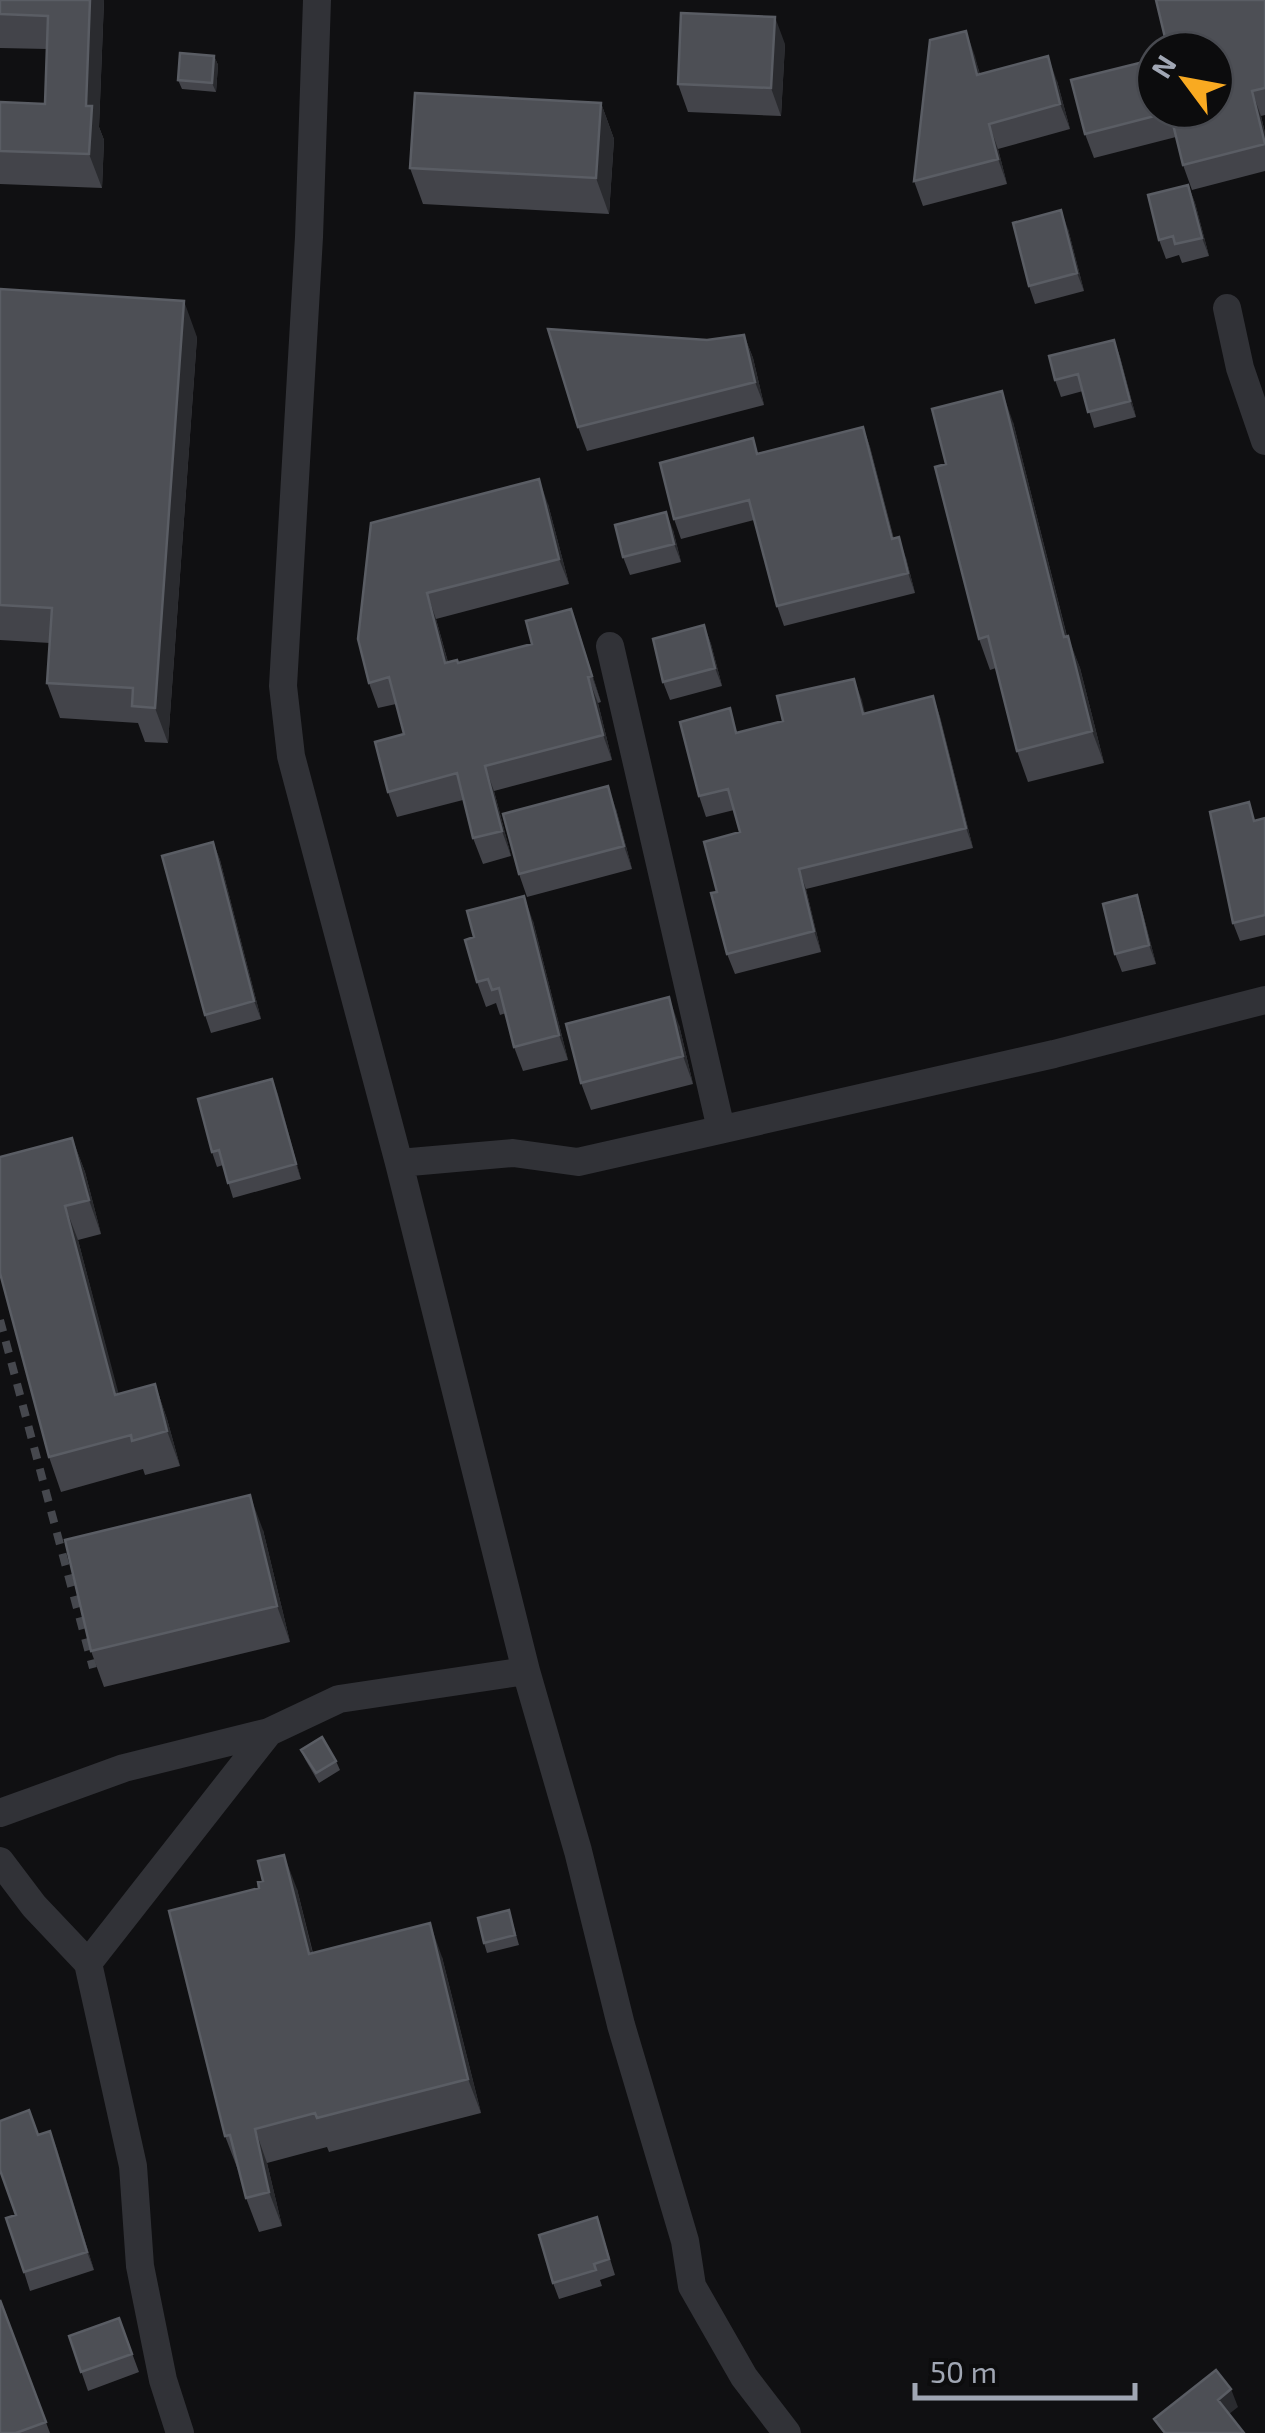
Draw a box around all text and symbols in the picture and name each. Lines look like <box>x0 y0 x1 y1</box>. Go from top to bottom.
north arrow <box>1135 30 1235 130</box>
text: N <box>1143 49 1183 84</box>
scale bar <box>915 2338 1135 2400</box>
text: 50 m <box>930 2353 997 2389</box>

